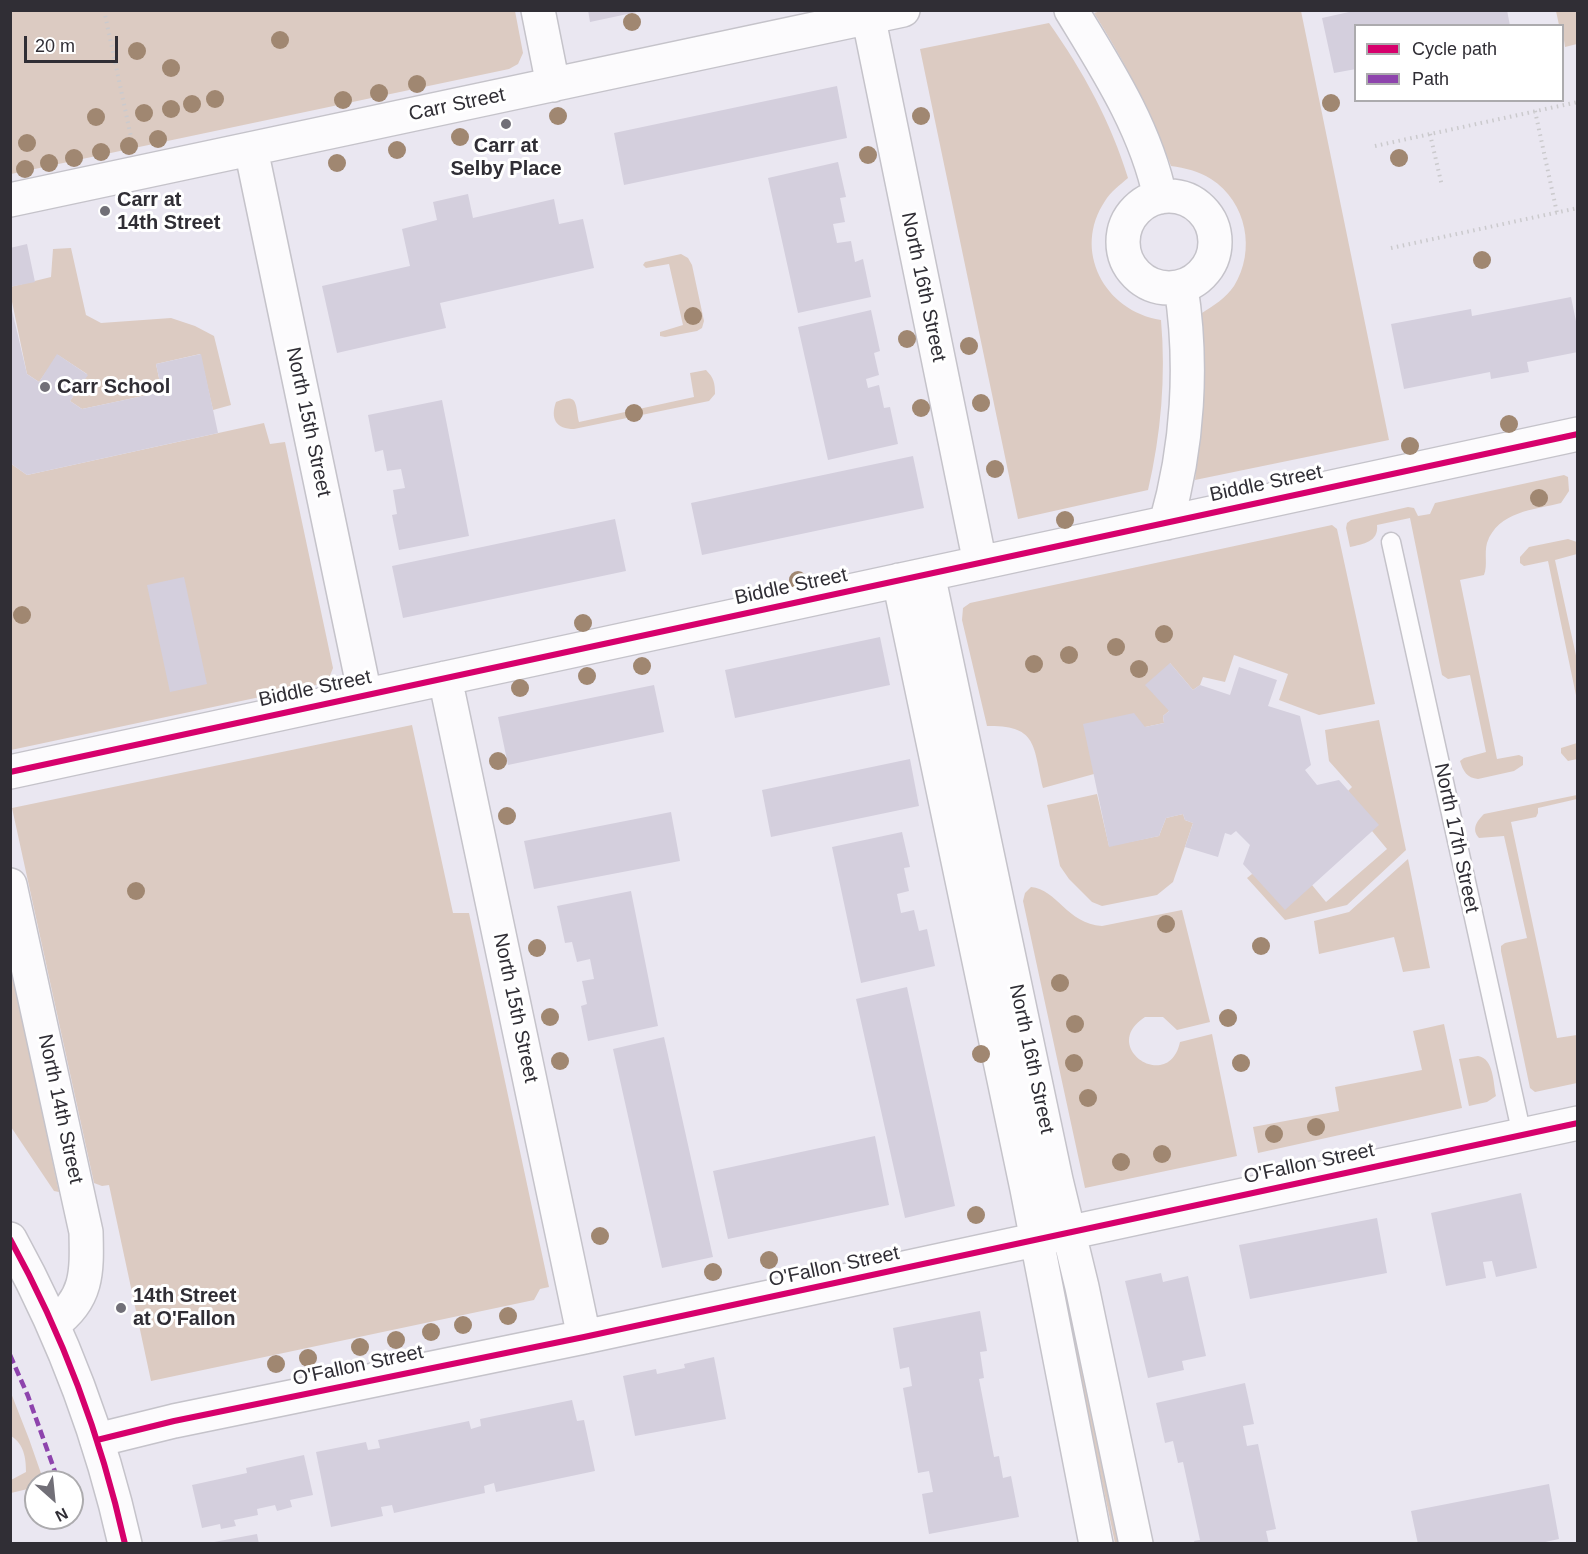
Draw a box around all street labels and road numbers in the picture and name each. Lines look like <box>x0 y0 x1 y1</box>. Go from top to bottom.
street label: Carr Street <box>407 83 507 127</box>
street label: North 16th Street <box>895 210 951 364</box>
street label: North 15th Street <box>280 345 336 499</box>
street label: Biddle Street <box>1208 460 1324 508</box>
street label: Biddle Street <box>733 563 849 611</box>
street label: Biddle Street <box>257 665 373 713</box>
street label: North 17th Street <box>1428 761 1484 915</box>
street label: North 15th Street <box>487 931 543 1085</box>
street label: North 16th Street <box>1003 982 1059 1136</box>
street label: North 14th Street <box>32 1032 88 1186</box>
street label: O'Fallon Street <box>1242 1138 1376 1190</box>
street label: O'Fallon Street <box>767 1241 901 1293</box>
street label: O'Fallon Street <box>291 1340 425 1392</box>

